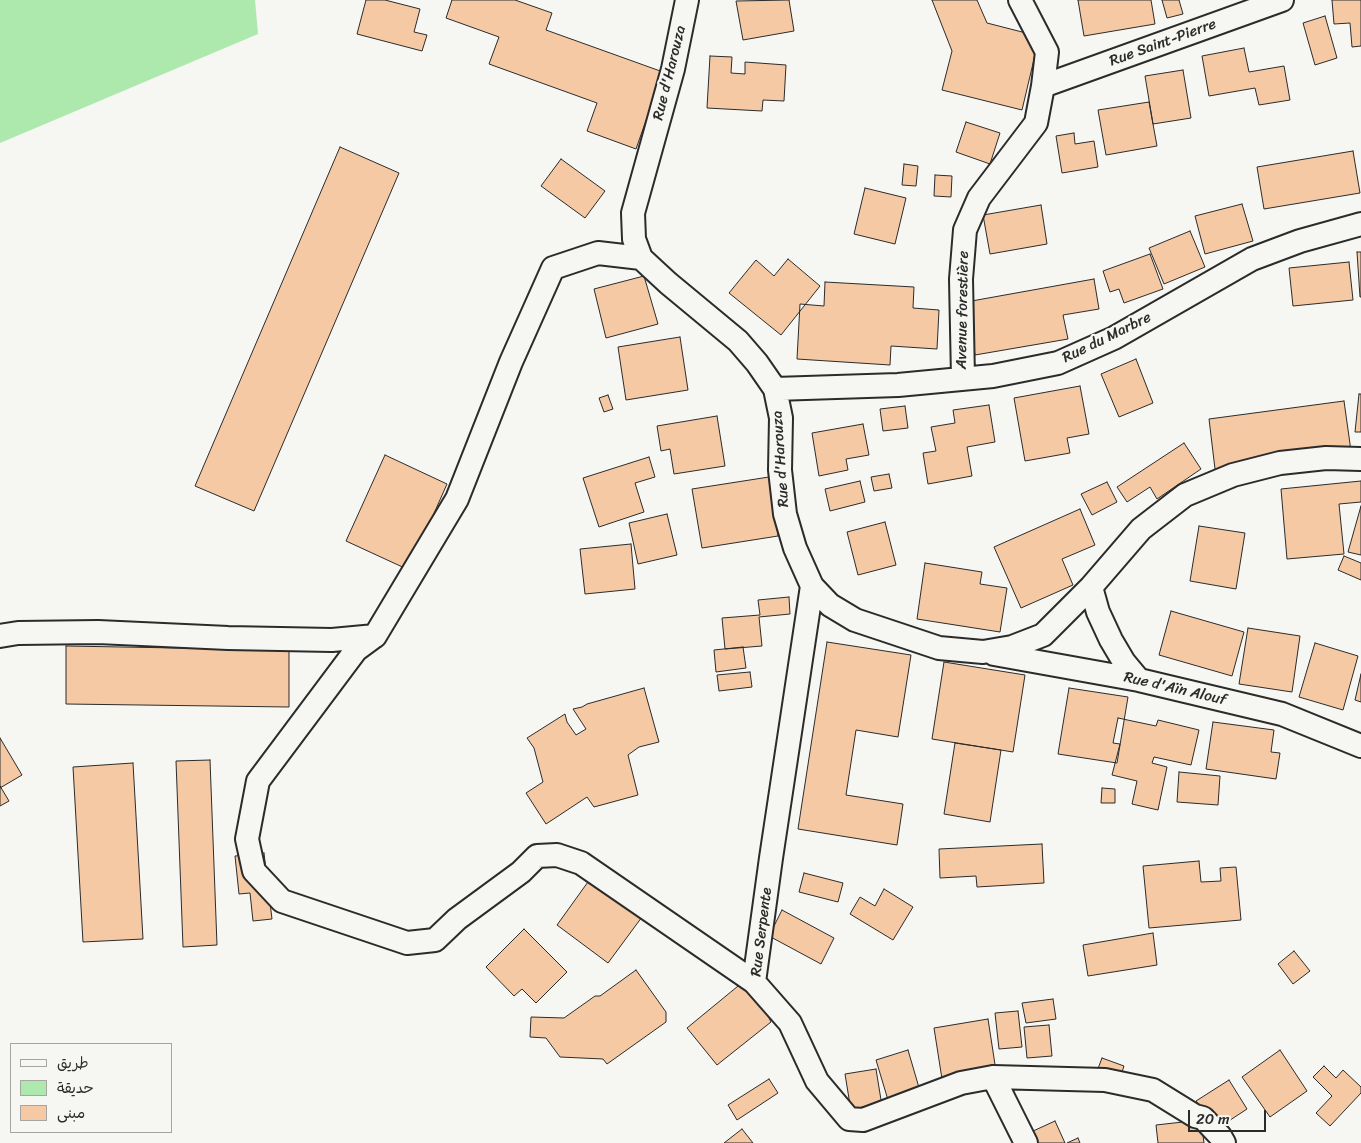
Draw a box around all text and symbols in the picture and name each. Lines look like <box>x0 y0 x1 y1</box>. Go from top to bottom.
street label: Rue Saint-Pierre <box>1107 15 1219 71</box>
street label: Rue d'Harouza <box>650 24 690 122</box>
street label: Avenue forestière <box>953 251 973 369</box>
street label: Rue du Marbre <box>1060 309 1154 367</box>
street label: Rue d'Harouza <box>769 410 793 508</box>
street label: Rue d'Aïn Alouf <box>1122 668 1228 710</box>
street label: Rue Serpente <box>748 886 776 978</box>
legend <box>10 1043 172 1133</box>
text: طريق <box>57 1050 89 1076</box>
text: حديقة <box>57 1075 94 1101</box>
text: مبنى <box>57 1100 85 1126</box>
scale bar <box>1191 1100 1268 1132</box>
text: 20 m <box>1196 1106 1230 1132</box>

